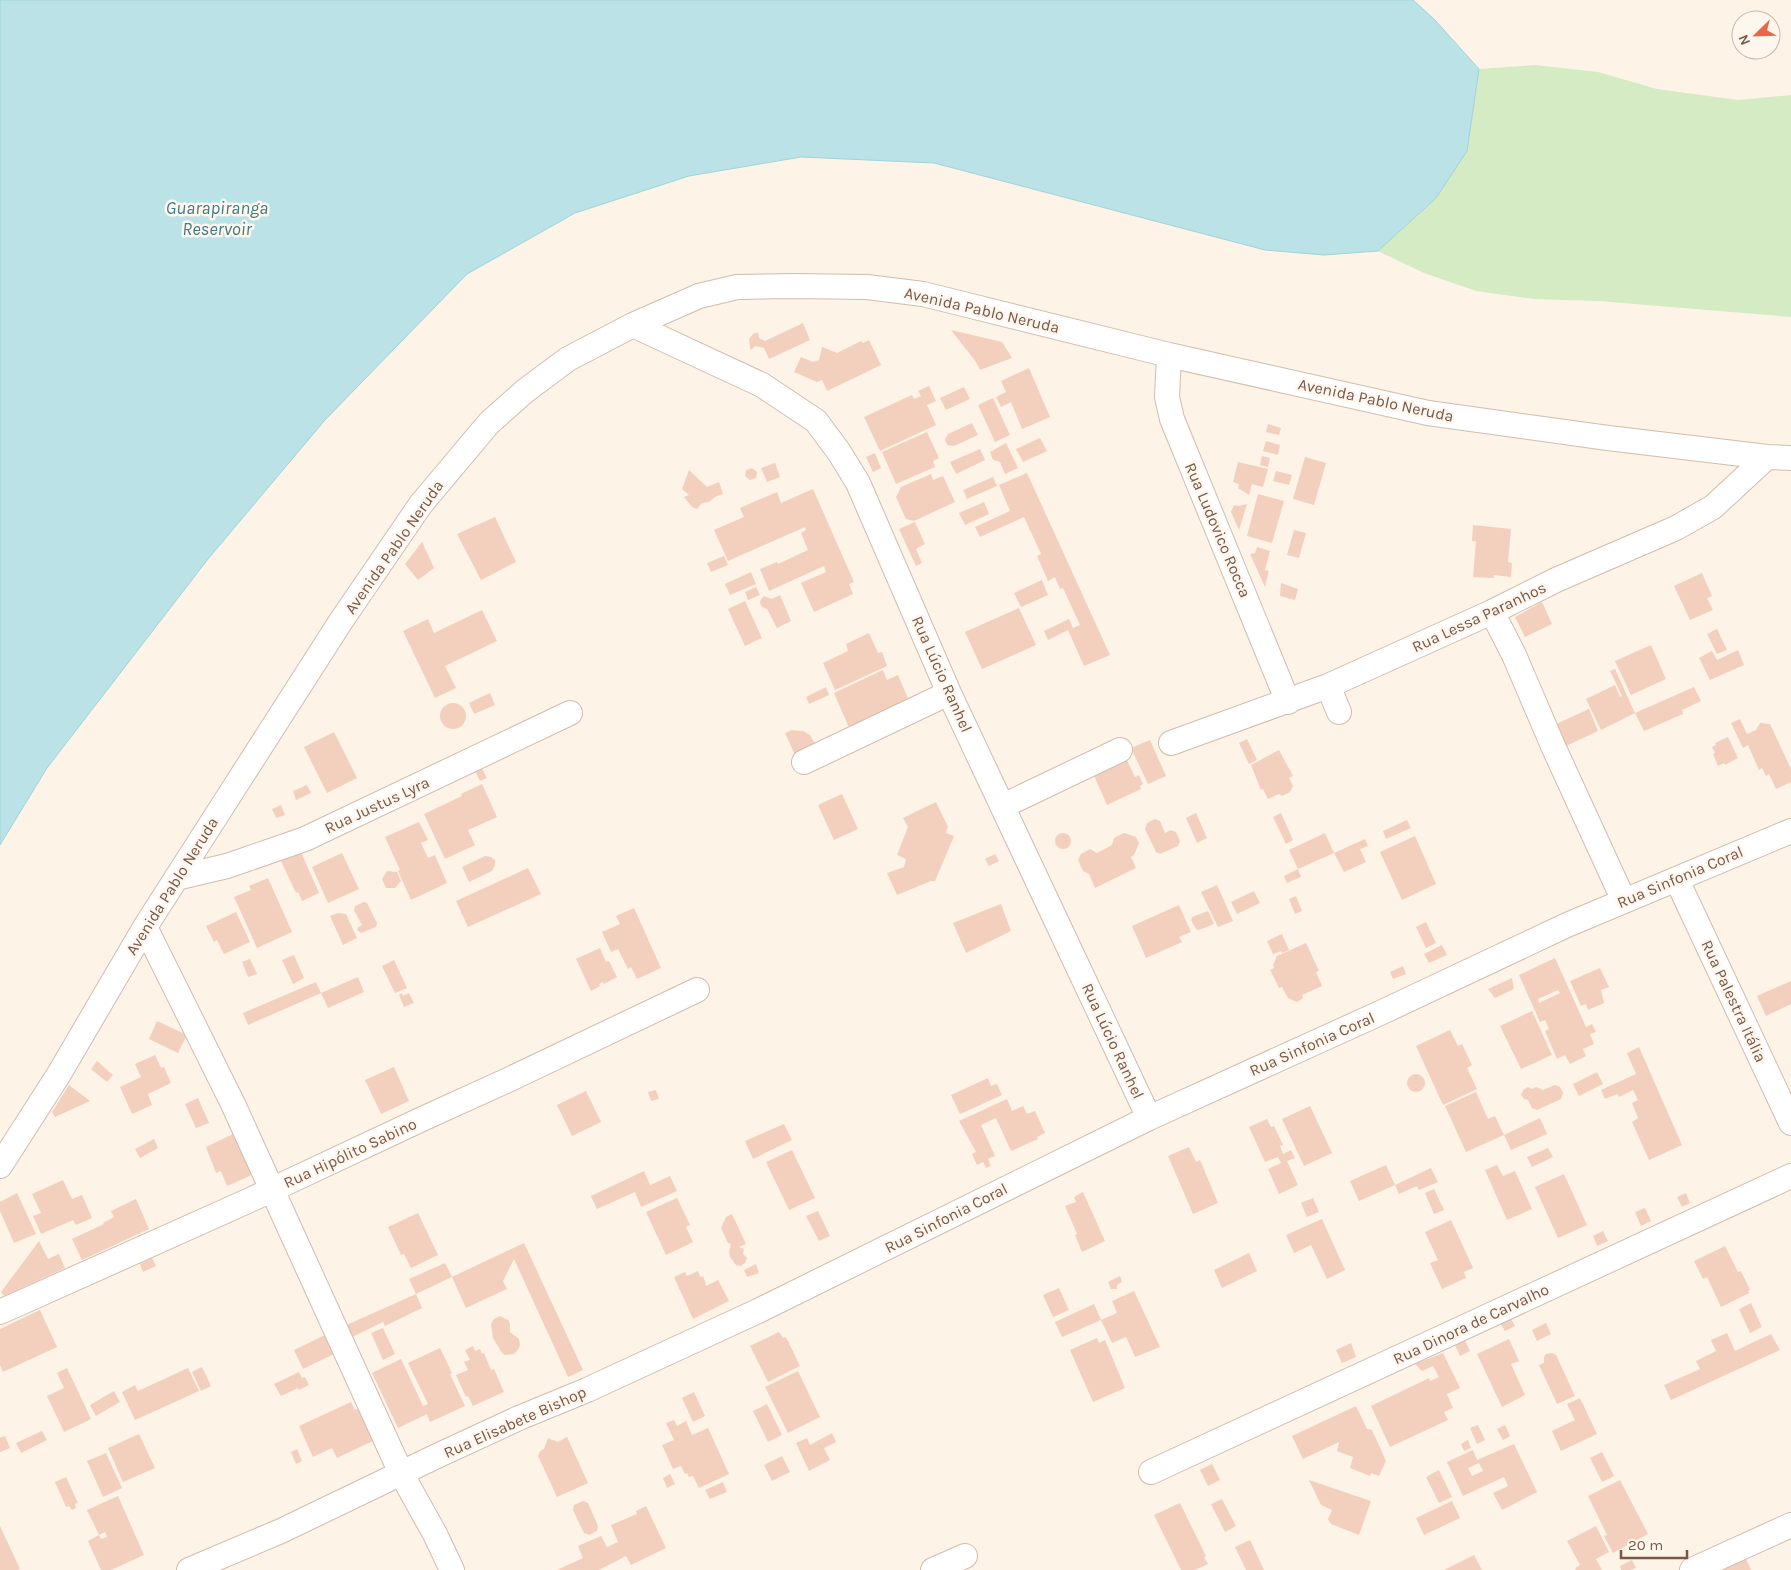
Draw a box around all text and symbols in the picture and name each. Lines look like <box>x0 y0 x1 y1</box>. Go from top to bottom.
north arrow <box>1731 10 1781 60</box>
text: N <box>1735 32 1754 48</box>
water label: Guarapiranga Reservoir <box>166 197 268 240</box>
street label: Avenida Pablo Neruda <box>903 283 1061 337</box>
street label: Avenida Pablo Neruda <box>1296 374 1456 426</box>
street label: Rua Ludovico Rocca <box>1181 460 1255 600</box>
street label: Avenida Pablo Neruda <box>341 477 447 617</box>
street label: Rua Lessa Paranhos <box>1409 578 1549 656</box>
street label: Rua Lúcio Ranhel <box>908 613 976 735</box>
street label: Rua Justus Lyra <box>321 772 433 838</box>
street label: Avenida Pablo Neruda <box>122 814 222 958</box>
street label: Rua Sinfonia Coral <box>1614 842 1746 912</box>
street label: Rua Palestra Itália <box>1697 937 1771 1065</box>
street label: Rua Lúcio Ranhel <box>1078 980 1148 1102</box>
street label: Rua Sinfonia Coral <box>1246 1008 1378 1080</box>
street label: Rua Hipólito Sabino <box>280 1114 420 1192</box>
street label: Rua Sinfonia Coral <box>882 1179 1010 1257</box>
street label: Rua Dinora de Carvalho <box>1390 1280 1552 1368</box>
street label: Rua Elisabete Bishop <box>441 1382 589 1462</box>
scale bar <box>1621 1528 1687 1560</box>
text: 20 m <box>1628 1536 1663 1554</box>

